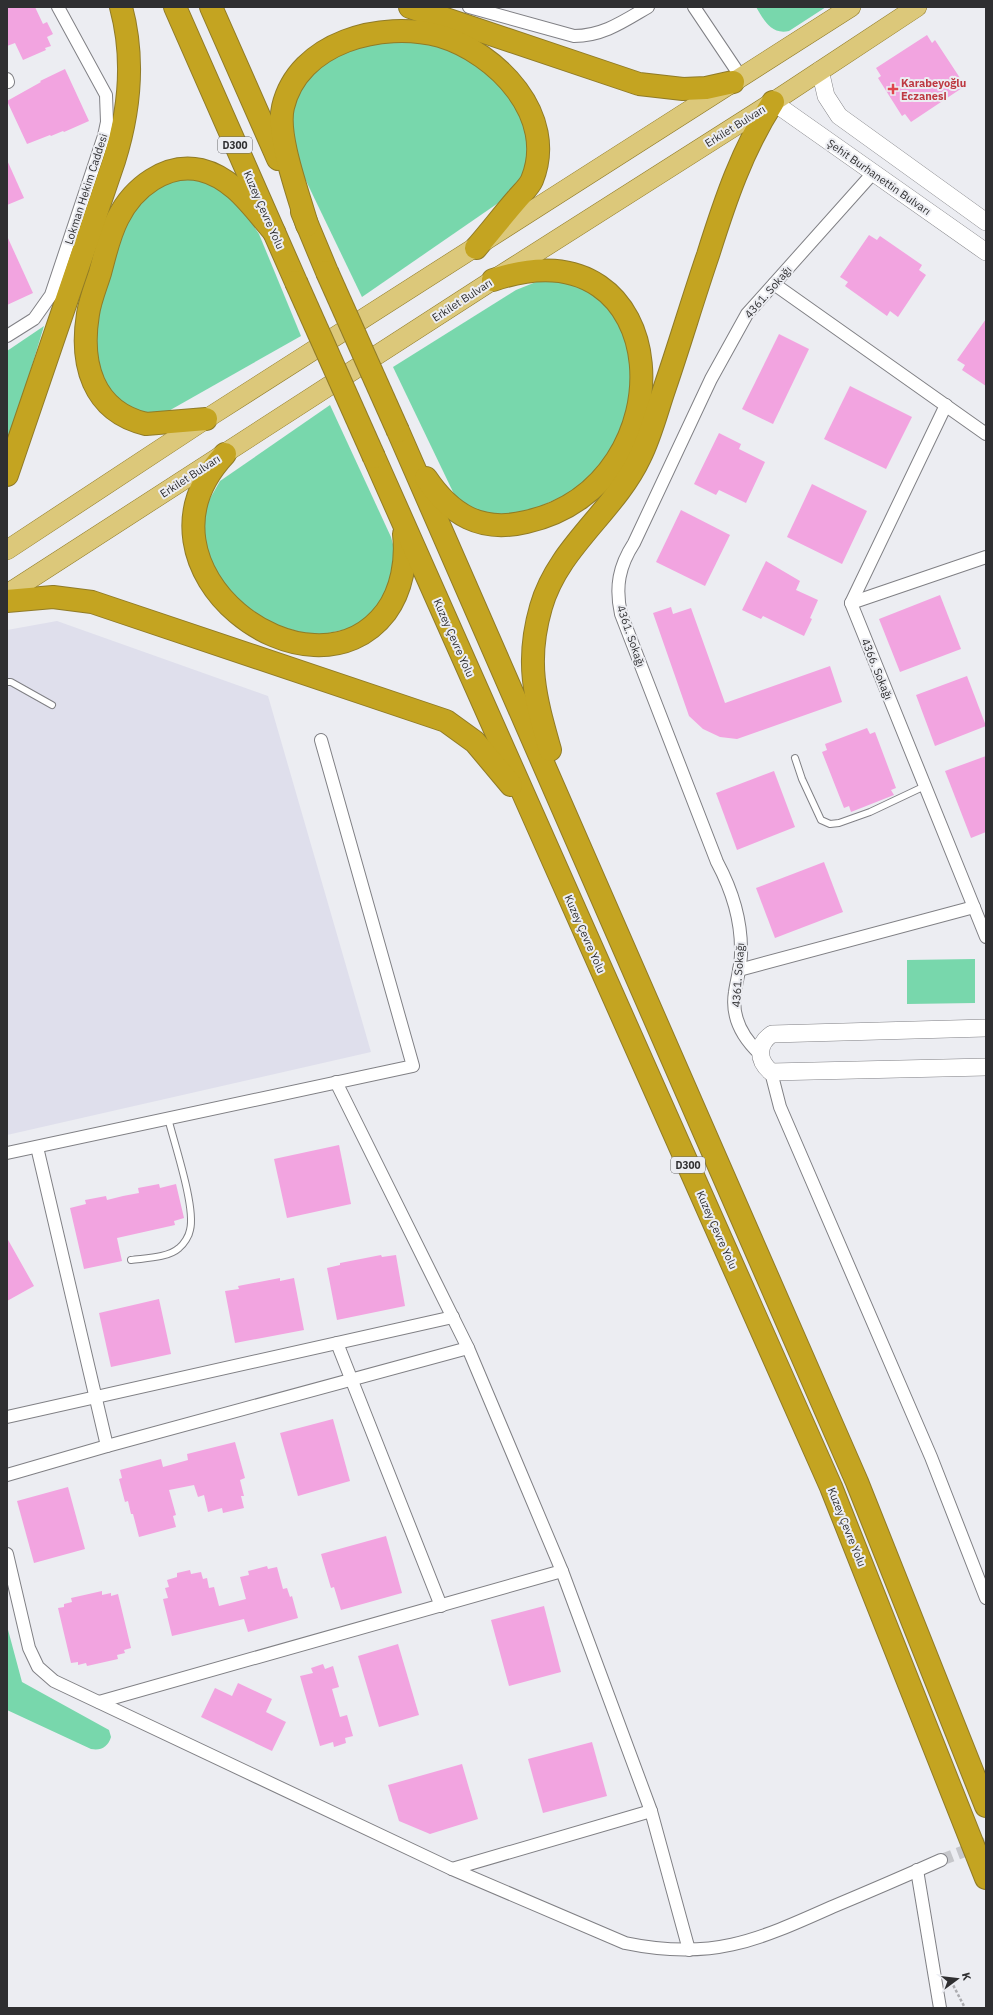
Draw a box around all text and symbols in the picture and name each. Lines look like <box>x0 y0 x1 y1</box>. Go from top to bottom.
place label: Karabeyoğlu Eczanesi <box>901 76 966 103</box>
marker: Karabeyoğlu Eczanesi <box>888 84 898 94</box>
street label: Erkilet Bulvarı <box>702 102 768 150</box>
street label: Lokman Hekim Caddesi <box>61 132 111 246</box>
street label: Şehit Burhanettin Bulvarı <box>824 136 934 218</box>
road number: D300 <box>218 137 252 153</box>
street label: Kuzey Çevre Yolu <box>240 169 288 251</box>
street label: 4361. Sokağı <box>741 263 795 321</box>
street label: Erkilet Bulvarı <box>429 275 495 325</box>
street label: Erkilet Bulvarı <box>157 451 223 501</box>
street label: Kuzey Çevre Yolu <box>430 597 478 679</box>
street label: 4361. Sokağı <box>614 603 648 669</box>
street label: 4366. Sokağı <box>858 636 896 702</box>
street label: Kuzey Çevre Yolu <box>561 893 609 975</box>
street label: 4361. Sokağı <box>729 942 747 1008</box>
road number: D300 <box>671 1157 705 1173</box>
street label: Kuzey Çevre Yolu <box>693 1189 741 1271</box>
street label: Kuzey Çevre Yolu <box>825 1485 869 1569</box>
north arrow <box>937 1959 977 1999</box>
text: K <box>959 1971 975 1982</box>

